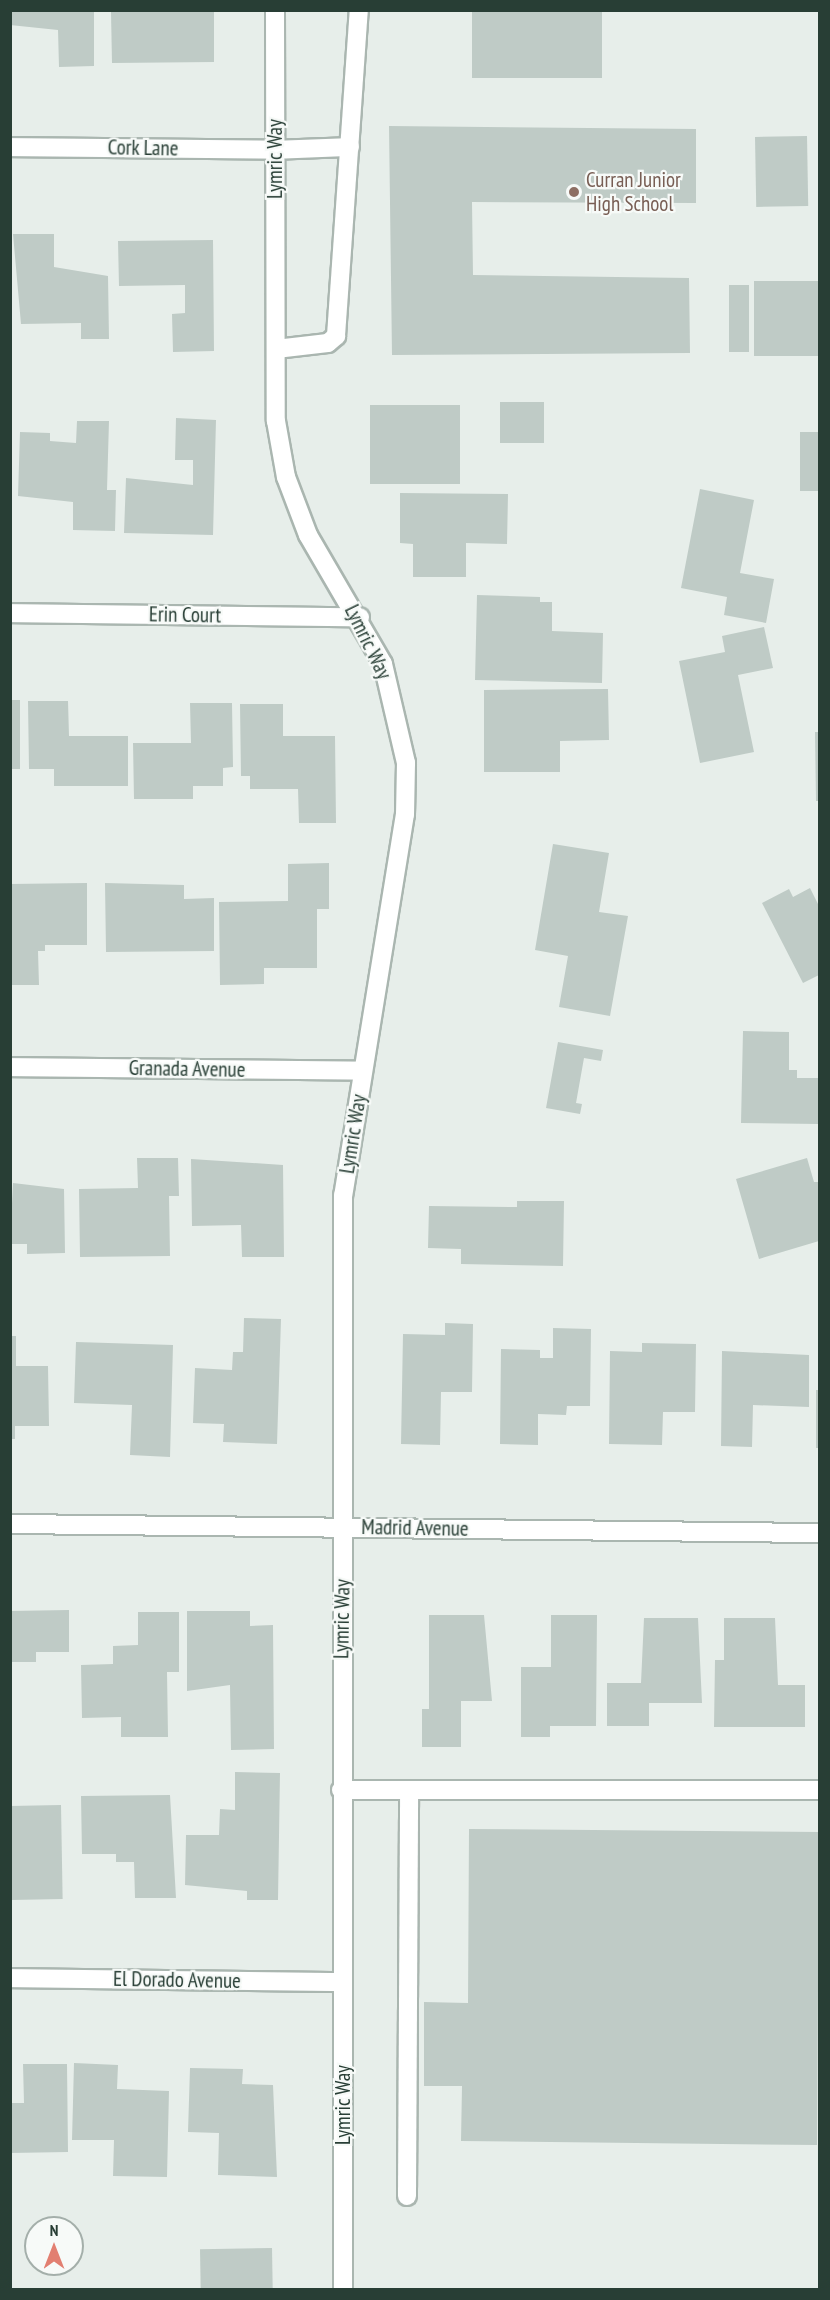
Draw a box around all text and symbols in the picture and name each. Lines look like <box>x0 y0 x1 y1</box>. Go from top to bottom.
street label: Lymric Way <box>262 119 288 199</box>
street label: Cork Lane <box>107 135 179 161</box>
place label: Curran Junior High School <box>586 167 681 217</box>
marker: Curran Junior High School <box>567 185 581 199</box>
street label: Lymric Way <box>339 600 397 684</box>
street label: Erin Court <box>149 602 221 628</box>
street label: Granada Avenue <box>128 1055 246 1083</box>
street label: Lymric Way <box>334 1092 372 1176</box>
street label: Madrid Avenue <box>361 1514 469 1542</box>
street label: Lymric Way <box>329 1578 355 1660</box>
street label: El Dorado Avenue <box>113 1966 241 1994</box>
street label: Lymric Way <box>330 2065 356 2145</box>
north arrow <box>24 2216 84 2276</box>
text: N <box>50 2220 58 2240</box>

